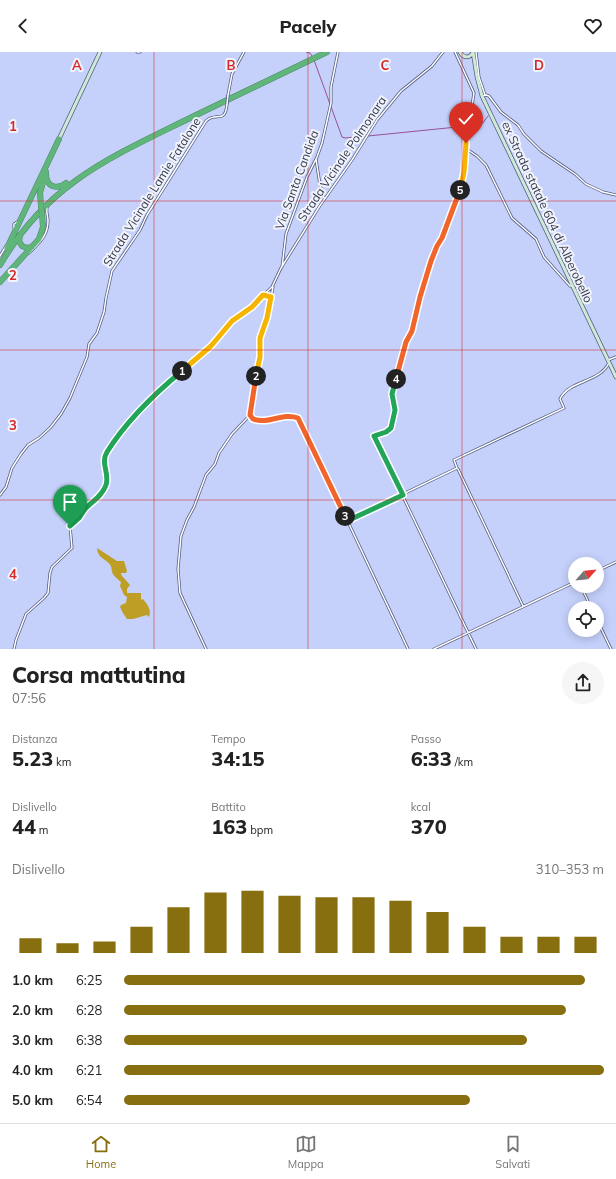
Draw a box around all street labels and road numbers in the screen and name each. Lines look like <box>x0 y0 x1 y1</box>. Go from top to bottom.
street label: Strada Vicinale Polmonara <box>294 93 389 224</box>
street label: Strada Vicinale Lamie Fatalone <box>99 115 204 269</box>
street label: ex Strada statale 604 di Alberobello <box>499 119 596 305</box>
street label: Via Santa Candida <box>272 128 321 232</box>

